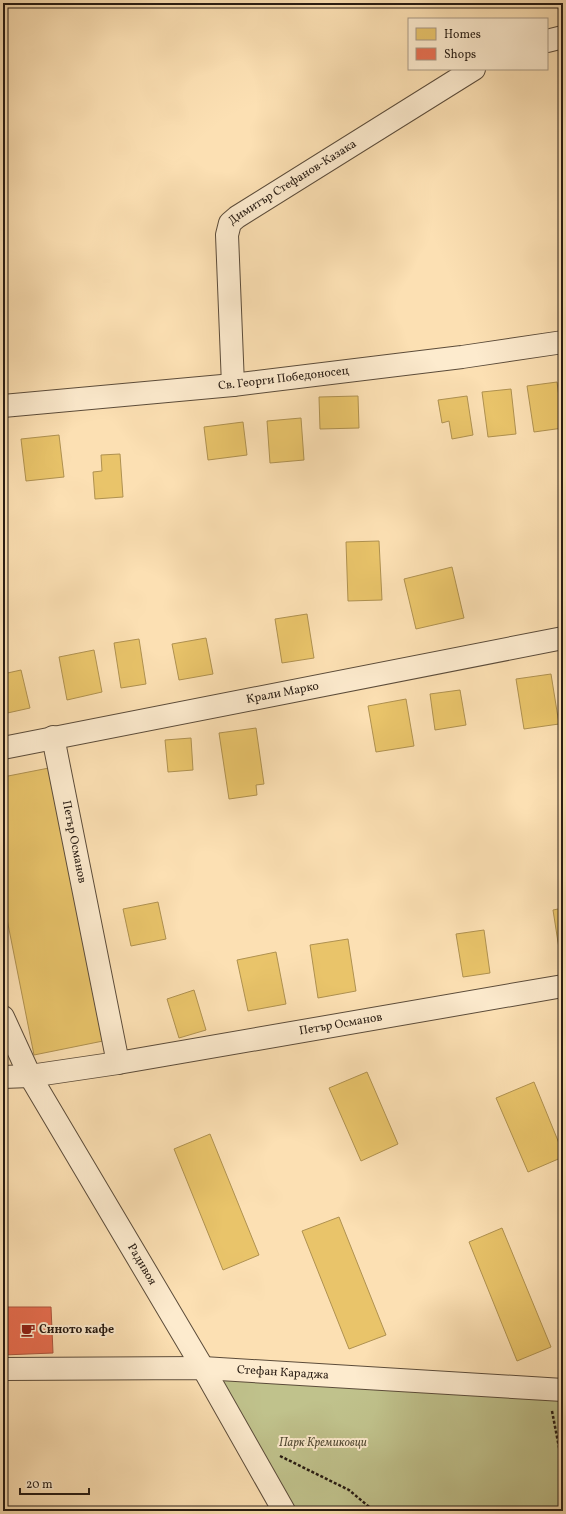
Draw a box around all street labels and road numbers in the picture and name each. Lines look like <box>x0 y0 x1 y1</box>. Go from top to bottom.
street label: Димитър Стефанов-Казака <box>225 136 360 229</box>
street label: Св. Георги Победоносец <box>218 363 351 394</box>
street label: Крали Марко <box>245 678 320 708</box>
street label: Петър Османов <box>58 799 90 885</box>
street label: Петър Османов <box>298 1009 384 1040</box>
street label: Радивоя <box>123 1241 160 1288</box>
street label: Стефан Караджа <box>236 1362 329 1384</box>

